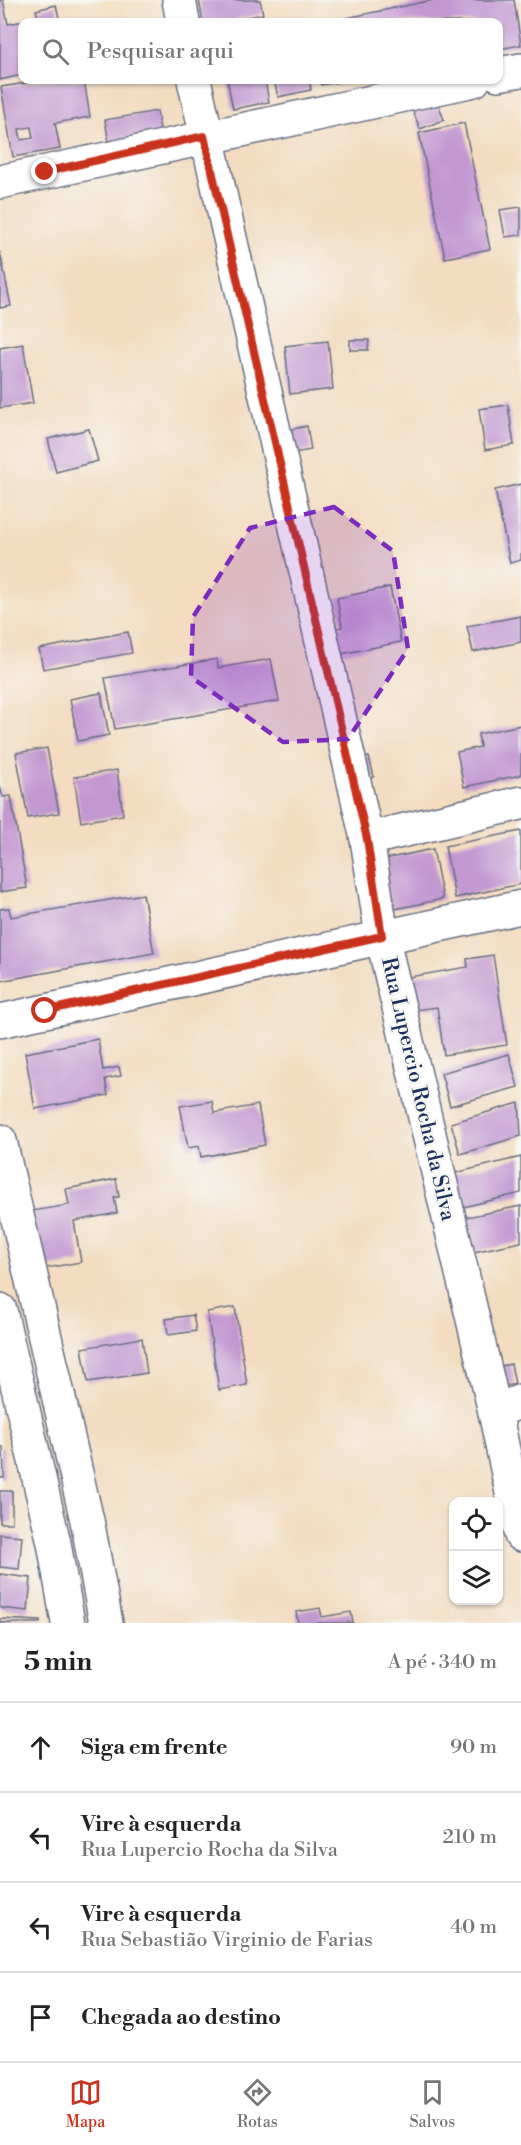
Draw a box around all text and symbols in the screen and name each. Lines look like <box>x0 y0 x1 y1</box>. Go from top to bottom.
search box <box>18 18 503 84</box>
icon: search <box>39 35 72 68</box>
text: Pesquisar aqui <box>87 38 234 65</box>
route end <box>31 158 57 184</box>
street label: Rua Lupercio Rocha da Silva <box>375 955 461 1224</box>
route start <box>31 997 57 1023</box>
map controls <box>449 1497 503 1605</box>
button: locate <box>449 1497 503 1551</box>
button: layers <box>449 1551 503 1605</box>
text: 5 min <box>24 1646 92 1678</box>
text: A pé · 340 m <box>388 1650 497 1675</box>
icon: ahead <box>24 1731 57 1764</box>
text: Siga em frente <box>81 1734 228 1761</box>
text: 90 m <box>450 1735 497 1760</box>
text: Vire à esquerda <box>81 1811 241 1838</box>
icon: left <box>24 1821 57 1854</box>
text: 210 m <box>442 1825 497 1850</box>
text: Rua Lupercio Rocha da Silva <box>81 1838 338 1863</box>
text: Vire à esquerda <box>81 1901 241 1928</box>
icon: left <box>24 1911 57 1944</box>
text: 40 m <box>450 1915 497 1940</box>
text: Rua Sebastião Virginio de Farias <box>81 1928 373 1953</box>
icon: arrive <box>24 2001 57 2034</box>
text: Chegada ao destino <box>81 2004 281 2031</box>
tab: Mapa <box>66 2076 105 2132</box>
tab: Rotas <box>237 2076 278 2132</box>
tab: Salvos <box>409 2076 455 2132</box>

